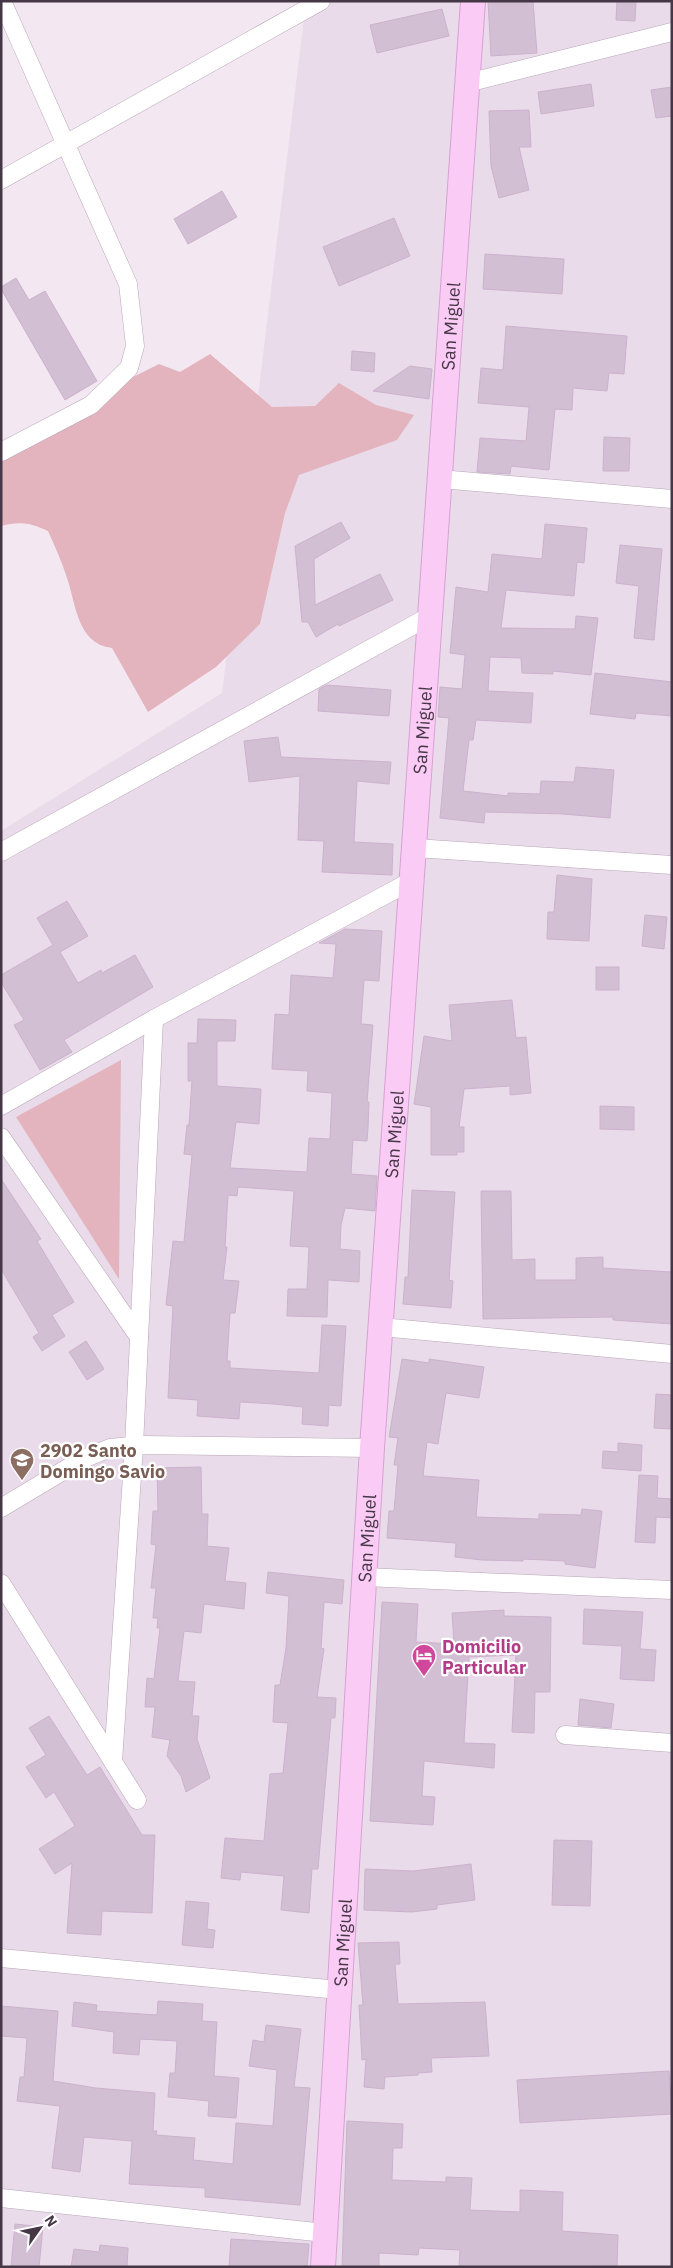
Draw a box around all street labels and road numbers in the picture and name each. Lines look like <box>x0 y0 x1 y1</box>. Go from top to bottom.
street label: San Miguel <box>436 281 465 371</box>
street label: San Miguel <box>408 685 437 775</box>
street label: San Miguel <box>379 1089 408 1179</box>
street label: San Miguel <box>352 1494 381 1583</box>
street label: San Miguel <box>328 1898 357 1987</box>

